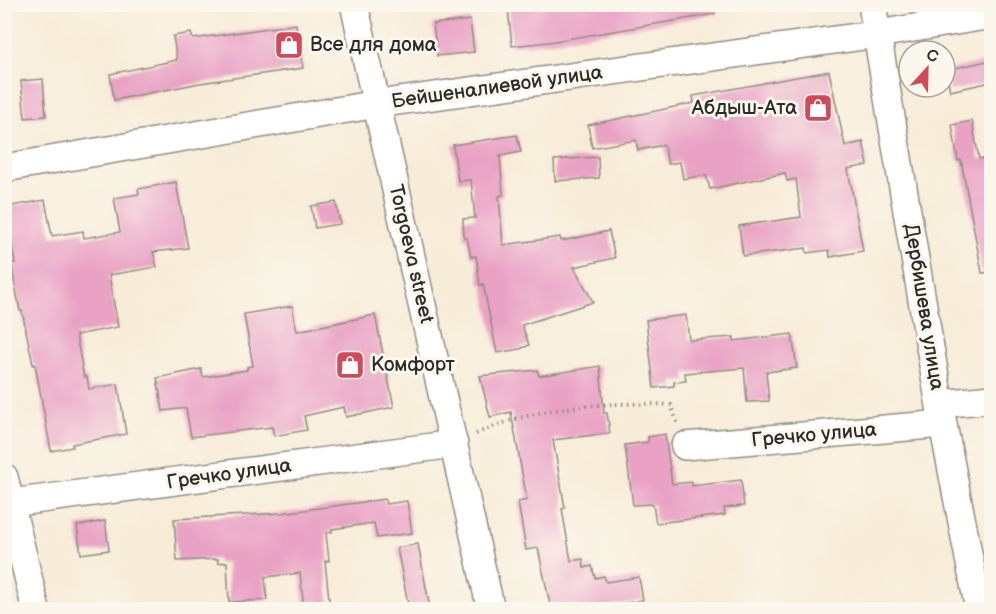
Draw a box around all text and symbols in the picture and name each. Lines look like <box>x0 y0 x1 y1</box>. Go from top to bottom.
shop icon: Все для дома <box>273 29 305 61</box>
place label: Все для дома <box>310 33 437 57</box>
north arrow <box>897 39 957 99</box>
text: С <box>923 46 941 67</box>
street label: Бейшеналиевой улица <box>390 60 604 114</box>
shop icon: Абдыш-Ата <box>802 92 834 124</box>
place label: Абдыш-Ата <box>691 96 797 120</box>
street label: Torgoeva street <box>383 182 439 326</box>
street label: Дербишева улица <box>899 222 949 392</box>
shop icon: Комфорт <box>334 349 366 381</box>
place label: Комфорт <box>371 353 456 377</box>
street label: Гречко улица <box>751 418 878 452</box>
street label: Гречко улица <box>165 453 293 495</box>

